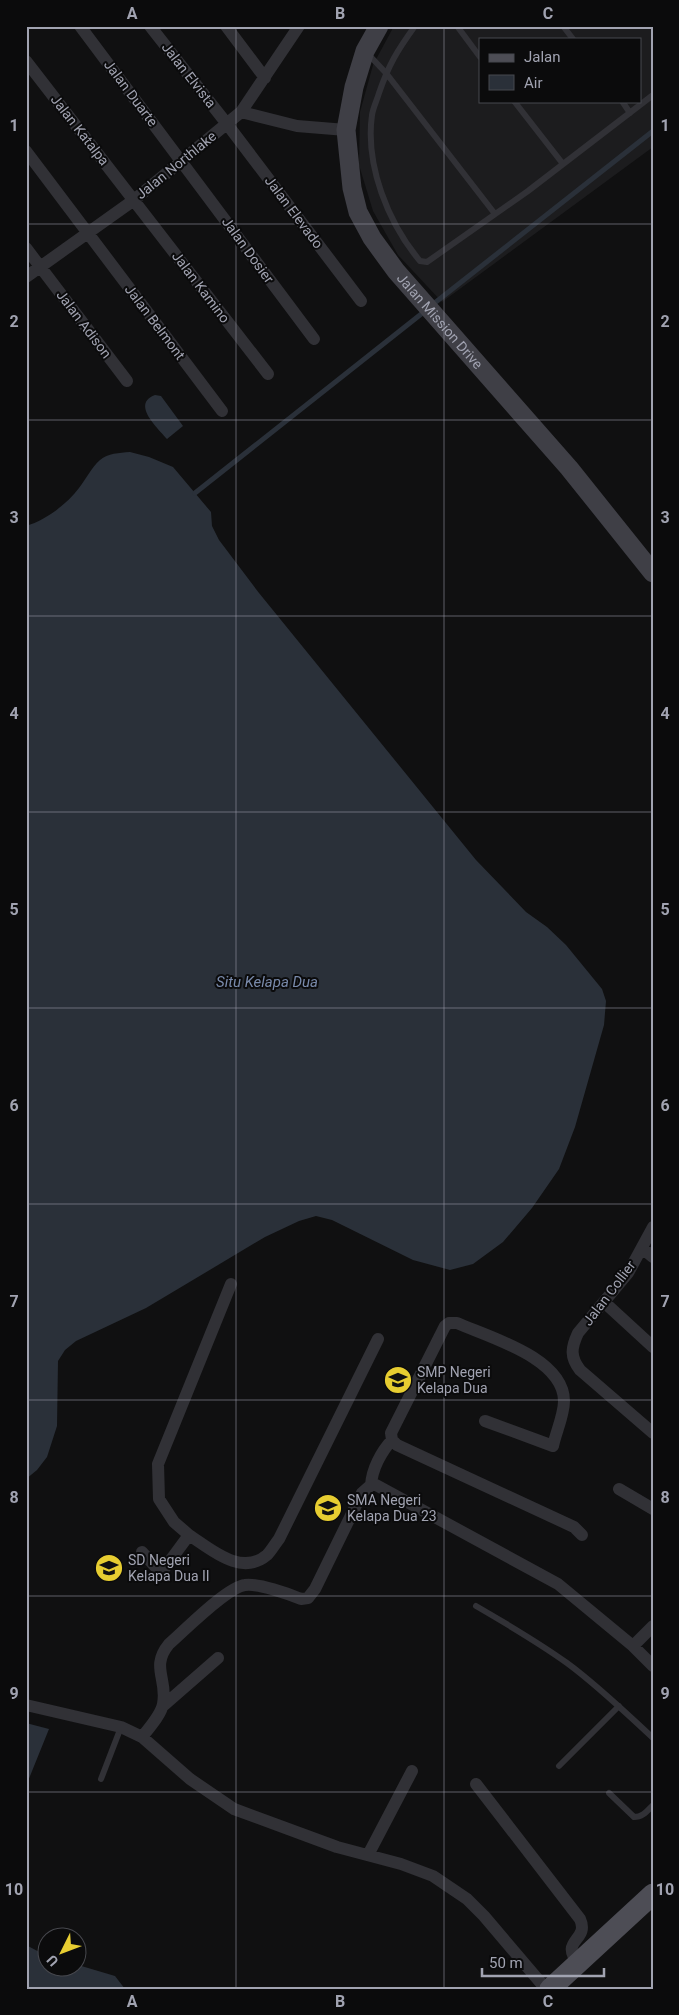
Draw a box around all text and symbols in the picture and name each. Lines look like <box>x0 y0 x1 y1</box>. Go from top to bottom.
text: A <box>127 4 138 23</box>
text: B <box>335 4 345 23</box>
text: C <box>543 4 553 23</box>
legend <box>479 38 642 102</box>
street label: Jalan Elvista <box>159 39 219 111</box>
text: Jalan <box>524 48 561 66</box>
street label: Jalan Duarte <box>101 57 161 129</box>
text: Air <box>524 74 543 92</box>
street label: Jalan Katalpa <box>48 92 112 168</box>
text: 1 <box>9 116 19 135</box>
text: 1 <box>660 116 670 135</box>
street label: Jalan Northlake <box>133 128 219 202</box>
street label: Jalan Elevado <box>262 173 326 251</box>
street label: Jalan Dosier <box>219 214 277 286</box>
street label: Jalan Kamino <box>169 248 233 326</box>
street label: Jalan Mission Drive <box>394 270 486 372</box>
street label: Jalan Belmont <box>122 281 189 363</box>
street label: Jalan Adison <box>53 287 115 361</box>
text: 2 <box>9 312 19 331</box>
text: 2 <box>660 312 670 331</box>
text: 3 <box>9 508 19 527</box>
text: 3 <box>660 508 670 527</box>
text: 4 <box>9 704 19 723</box>
text: 4 <box>660 704 670 723</box>
text: 5 <box>9 900 19 919</box>
text: 5 <box>660 900 670 919</box>
water label: Situ Kelapa Dua <box>216 973 318 991</box>
text: 6 <box>9 1096 19 1115</box>
text: 6 <box>660 1096 670 1115</box>
street label: Jalan Collier <box>579 1257 639 1329</box>
text: 7 <box>9 1292 19 1311</box>
text: 7 <box>660 1292 670 1311</box>
place label: SMP Negeri Kelapa Dua <box>417 1364 491 1396</box>
school or university icon: SMP Negeri Kelapa Dua <box>383 1365 413 1395</box>
text: 8 <box>9 1488 19 1507</box>
text: 8 <box>660 1488 670 1507</box>
place label: SMA Negeri Kelapa Dua 23 <box>347 1492 437 1524</box>
school or university icon: SMA Negeri Kelapa Dua 23 <box>313 1493 343 1523</box>
place label: SD Negeri Kelapa Dua II <box>128 1552 210 1584</box>
school or university icon: SD Negeri Kelapa Dua II <box>94 1553 124 1583</box>
text: 9 <box>9 1684 19 1703</box>
text: 9 <box>660 1684 670 1703</box>
text: 10 <box>5 1880 23 1899</box>
text: 10 <box>656 1880 674 1899</box>
north arrow <box>38 1928 88 1978</box>
scale bar <box>482 1945 604 1977</box>
text: U <box>43 1952 61 1969</box>
text: 50 m <box>489 1954 523 1972</box>
text: A <box>127 1992 138 2011</box>
text: B <box>335 1992 345 2011</box>
text: C <box>543 1992 553 2011</box>

